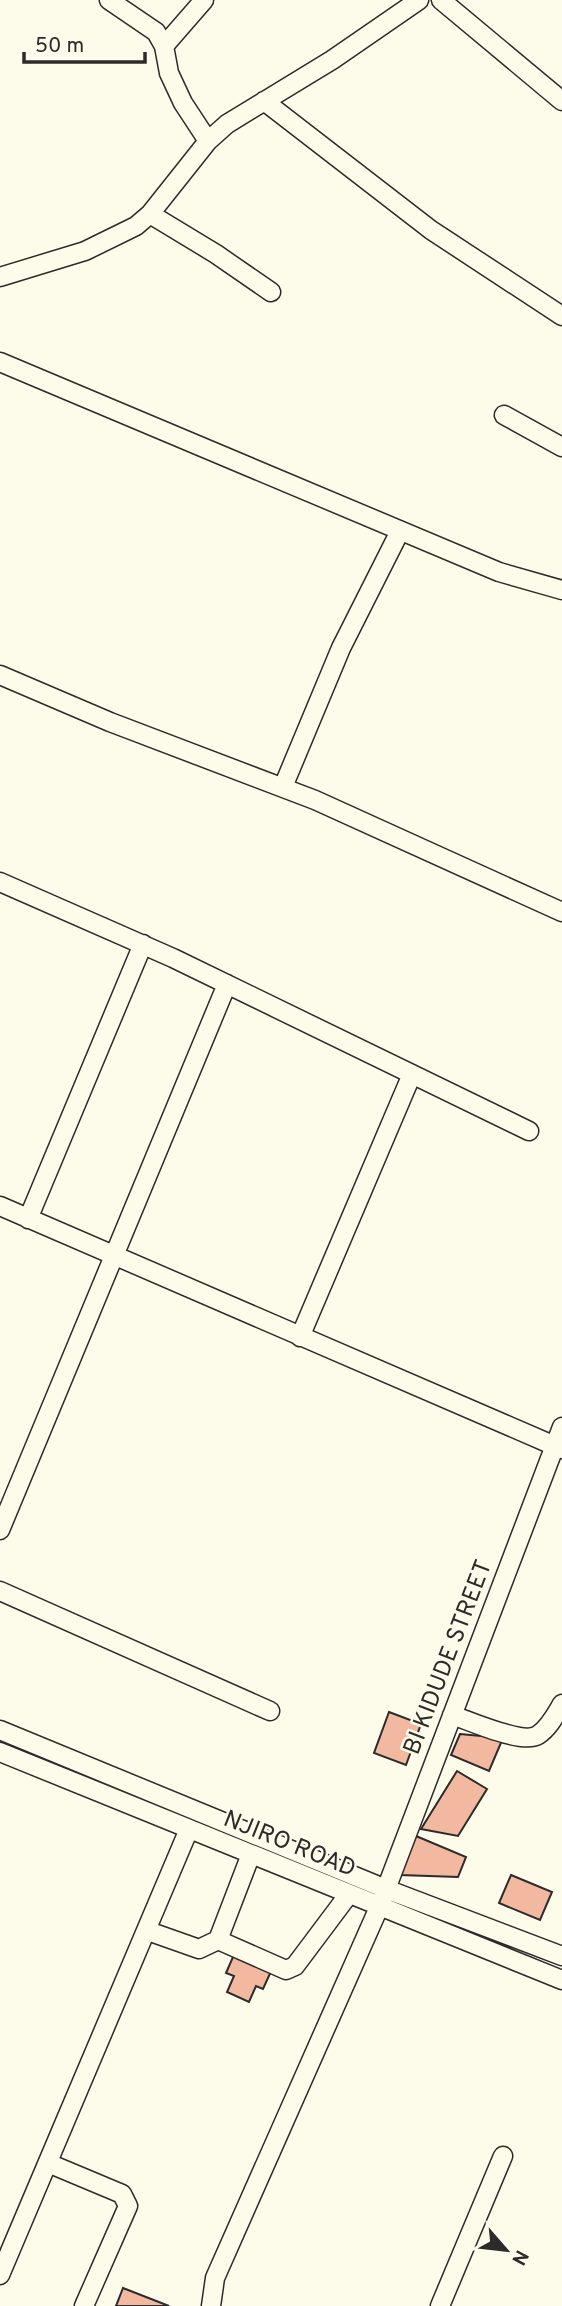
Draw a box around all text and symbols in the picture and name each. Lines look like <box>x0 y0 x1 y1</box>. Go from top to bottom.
scale bar <box>24 21 145 65</box>
text: 50 m <box>35 33 84 60</box>
street label: BI KIDUDE STREET <box>398 1556 500 1759</box>
street label: NJIRO ROAD <box>219 1805 360 1885</box>
north arrow <box>471 2215 541 2285</box>
text: N <box>505 2245 533 2269</box>

